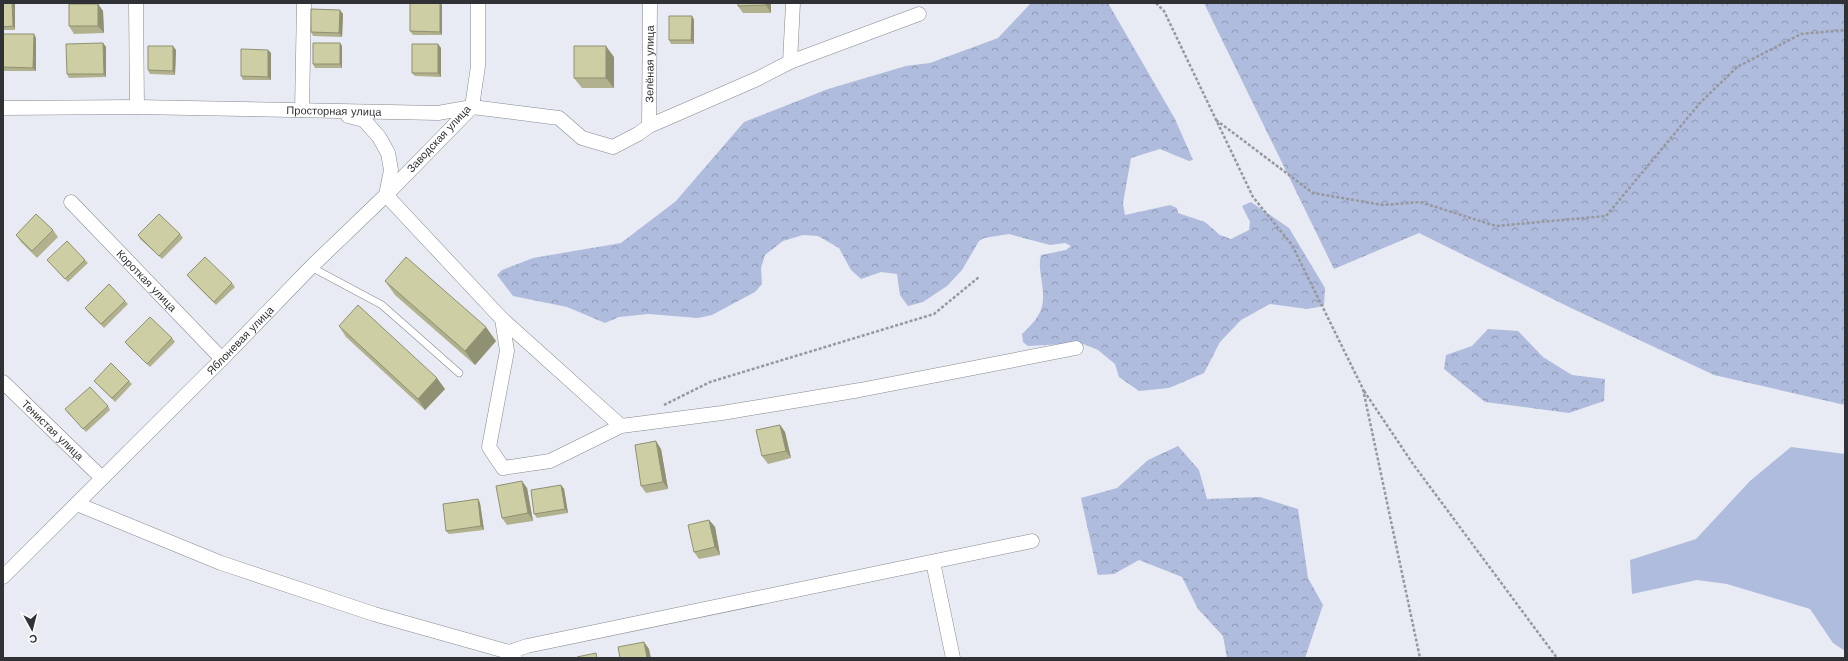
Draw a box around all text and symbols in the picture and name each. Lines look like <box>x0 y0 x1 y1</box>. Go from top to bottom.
street label: Зелёная улица <box>643 24 656 103</box>
street label: Заводская улица <box>404 102 474 175</box>
street label: Просторная улица <box>286 103 382 118</box>
street label: Короткая улица <box>114 247 180 315</box>
street label: Яблоневая улица <box>204 303 277 377</box>
street label: Тенистая улица <box>19 397 87 464</box>
north arrow <box>12 609 52 649</box>
text: С <box>28 631 38 645</box>

